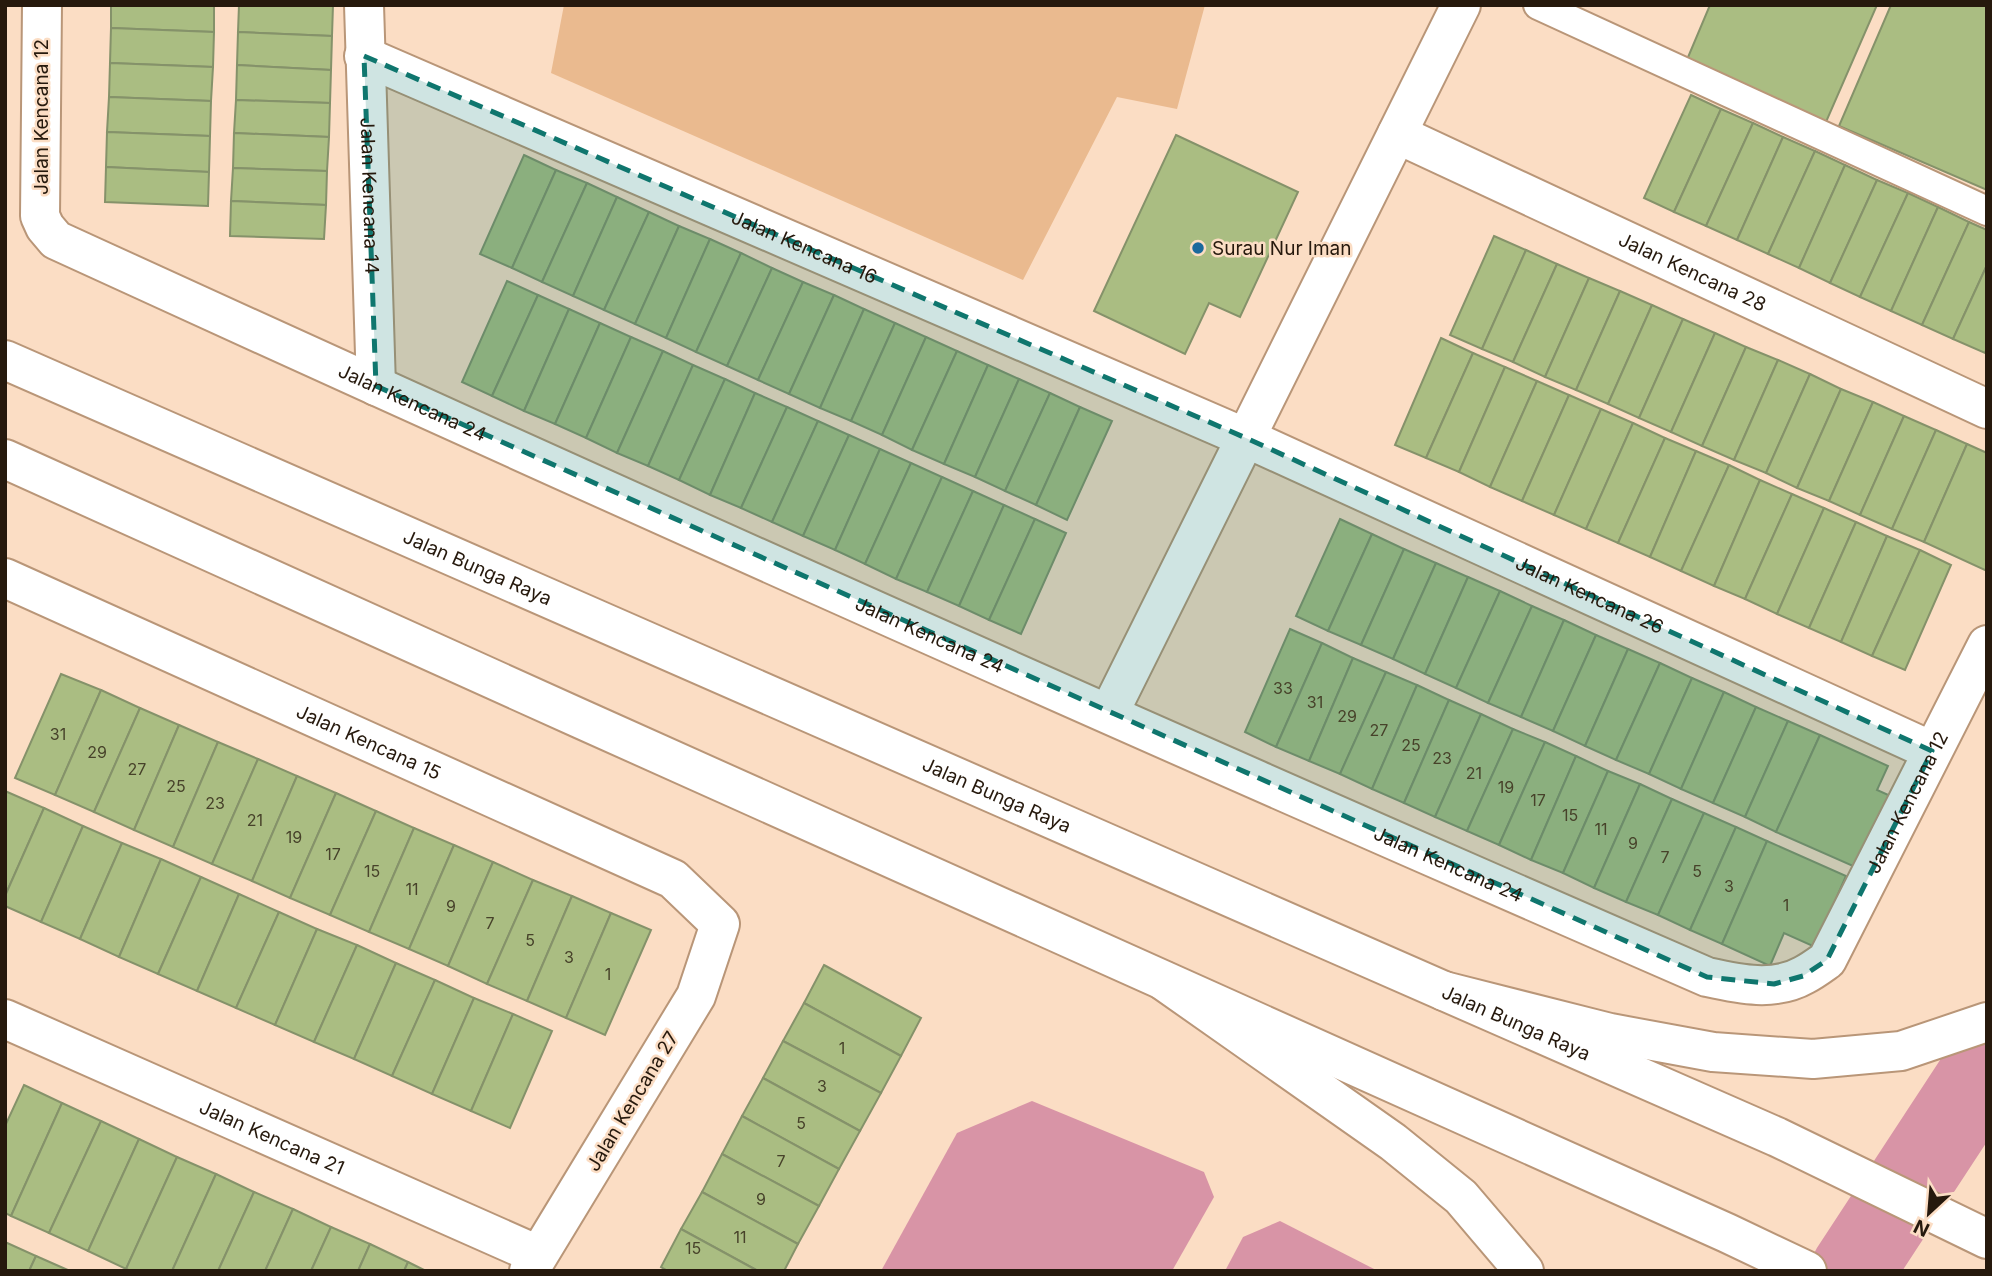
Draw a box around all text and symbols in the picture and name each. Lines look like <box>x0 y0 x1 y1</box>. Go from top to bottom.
street label: Jalan Kencana 12 <box>30 39 53 195</box>
street label: Jalan Kencana 14 <box>356 117 383 275</box>
street label: Jalan Kencana 16 <box>728 206 881 289</box>
street label: Jalan Kencana 28 <box>1615 228 1770 316</box>
place label: Surau Nur Iman <box>1212 237 1352 260</box>
marker: Surau Nur Iman <box>1190 240 1206 256</box>
street label: Jalan Kencana 24 <box>335 359 490 446</box>
street label: Jalan Bunga Raya <box>400 525 555 610</box>
street label: Jalan Kencana 26 <box>1512 552 1667 639</box>
street label: Jalan Kencana 24 <box>852 592 1008 678</box>
house number: 33 <box>1273 678 1293 698</box>
house number: 31 <box>1307 692 1323 712</box>
street label: Jalan Kencana 15 <box>293 700 444 785</box>
house number: 29 <box>1337 706 1357 726</box>
house number: 27 <box>1370 720 1388 740</box>
house number: 31 <box>50 724 66 744</box>
street label: Jalan Kencana 12 <box>1862 728 1953 877</box>
house number: 25 <box>1401 735 1421 755</box>
house number: 29 <box>87 742 107 762</box>
house number: 23 <box>1432 748 1452 768</box>
street label: Jalan Bunga Raya <box>919 753 1074 838</box>
house number: 27 <box>128 759 146 779</box>
house number: 21 <box>1466 763 1482 783</box>
house number: 25 <box>166 776 186 796</box>
house number: 19 <box>1498 777 1514 797</box>
house number: 17 <box>1530 790 1546 810</box>
house number: 23 <box>205 793 225 813</box>
house number: 15 <box>1562 805 1578 825</box>
house number: 21 <box>247 810 263 830</box>
house number: 11 <box>1594 819 1608 839</box>
street label: Jalan Kencana 24 <box>1370 822 1526 907</box>
house number: 19 <box>286 827 302 847</box>
house number: 9 <box>1628 833 1638 853</box>
house number: 17 <box>325 844 341 864</box>
house number: 7 <box>1660 847 1670 867</box>
house number: 15 <box>364 861 380 881</box>
house number: 5 <box>1692 861 1702 881</box>
house number: 3 <box>1724 876 1734 896</box>
house number: 11 <box>405 879 419 899</box>
house number: 1 <box>1783 895 1789 915</box>
house number: 9 <box>446 896 456 916</box>
house number: 7 <box>485 913 495 933</box>
house number: 5 <box>525 930 535 950</box>
house number: 3 <box>564 947 574 967</box>
house number: 1 <box>605 964 611 984</box>
street label: Jalan Bunga Raya <box>1438 980 1594 1066</box>
street label: Jalan Kencana 27 <box>582 1027 683 1175</box>
house number: 1 <box>839 1038 845 1058</box>
house number: 3 <box>817 1076 827 1096</box>
street label: Jalan Kencana 21 <box>196 1096 348 1180</box>
house number: 5 <box>796 1113 806 1133</box>
house number: 7 <box>776 1151 786 1171</box>
north arrow <box>1894 1178 1964 1248</box>
house number: 9 <box>756 1189 766 1209</box>
text: N <box>1910 1214 1933 1241</box>
house number: 11 <box>733 1227 747 1247</box>
house number: 15 <box>685 1238 701 1258</box>

